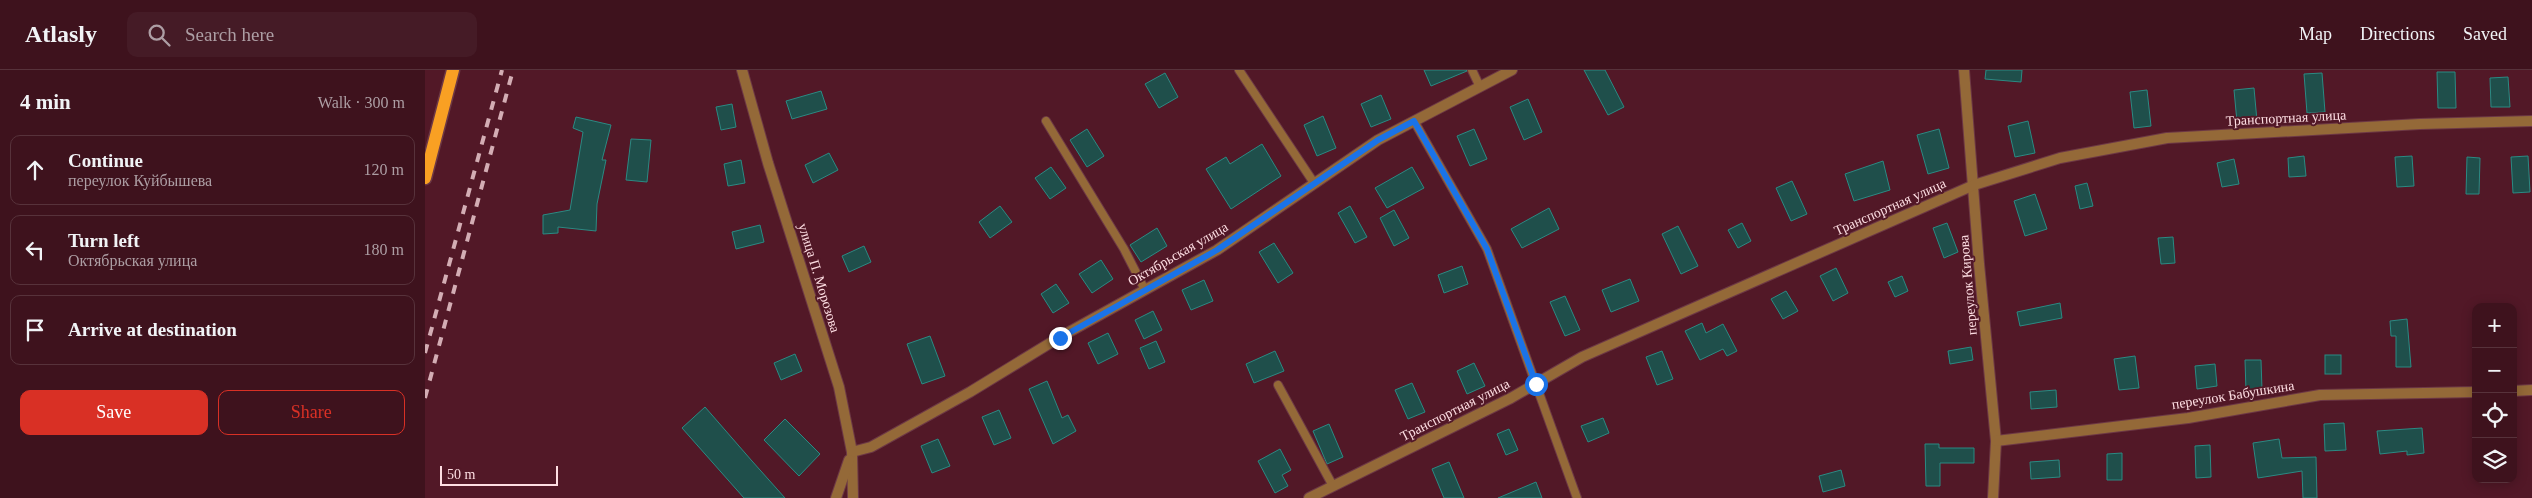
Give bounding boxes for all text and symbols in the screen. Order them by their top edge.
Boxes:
search box [127,12,477,57]
text: Atlasly [25,21,97,47]
icon: search [145,21,173,49]
text: Search here [185,24,274,45]
text: Map [2299,24,2332,44]
text: Directions [2360,24,2435,44]
text: Saved [2463,24,2507,44]
text: 4 min [20,90,71,114]
text: Walk · 300 m [318,94,405,111]
street label: Транспортная улица [2225,107,2347,129]
text: Continue [68,150,143,171]
icon: ahead [21,156,49,184]
text: 120 m [364,161,404,178]
text: переулок Куйбышева [68,172,212,189]
street label: Транспортная улица [1832,175,1949,238]
street label: Октябрьская улица [1125,219,1231,289]
street label: улица П. Морозова [795,222,843,335]
text: Turn left [68,230,140,251]
street label: переулок Кирова [1956,233,1980,336]
icon: left [21,236,49,264]
text: 180 m [364,241,404,258]
text: Октябрьская улица [68,252,197,269]
map controls [2472,303,2517,483]
button: + [2472,303,2517,348]
icon: arrive [21,316,49,344]
text: Arrive at destination [68,319,237,340]
route end [1049,327,1072,350]
button: − [2472,348,2517,393]
route start [1525,373,1548,396]
street label: Транспортная улица [1398,376,1513,444]
street label: переулок Бабушкина [2171,378,2296,412]
button: Save [20,390,208,435]
button: Share [218,390,405,435]
button: locate [2472,393,2517,438]
button: layers [2472,438,2517,483]
scale bar [440,463,557,486]
text: 50 m [447,467,475,482]

